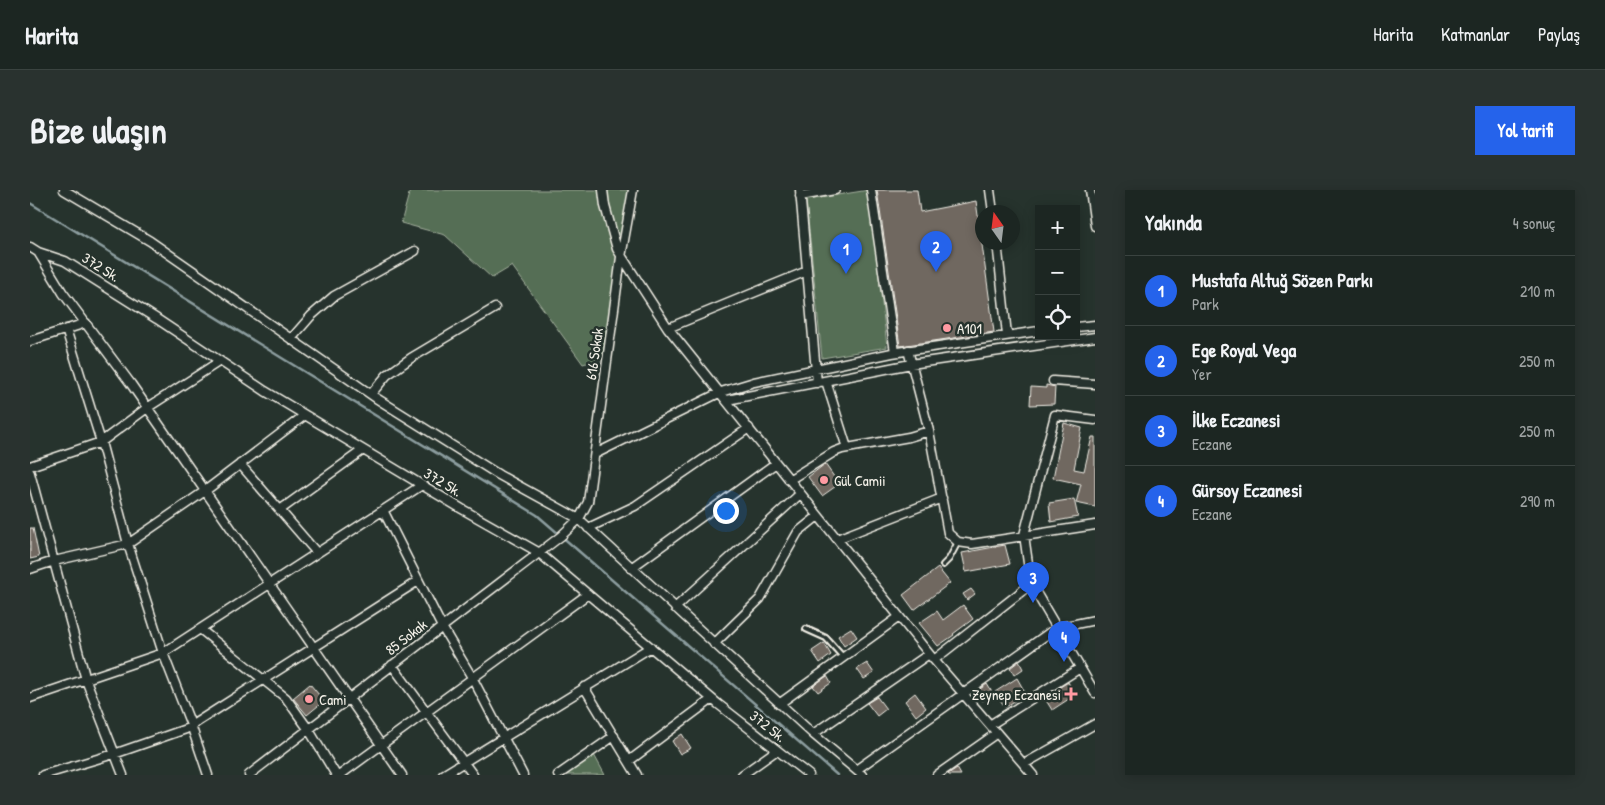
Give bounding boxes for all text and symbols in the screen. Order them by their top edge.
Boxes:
text: Harita [25,19,78,51]
text: Harita [1373,22,1413,47]
text: Katmanlar [1441,22,1510,47]
text: Paylaş [1538,22,1580,47]
button: Yol tarifi [1475,106,1575,155]
text: Bize ulaşın [30,107,167,154]
north arrow [975,205,1020,250]
map controls [1035,205,1080,340]
button: + [1035,205,1080,250]
text: Yakında [1145,208,1202,237]
text: 4 sonuç [1513,212,1555,234]
pin: 2 [920,231,952,272]
pin: 1 [830,233,862,274]
street label: 372 Sk. [78,247,124,287]
button: − [1035,250,1080,295]
text: Mustafa Altuğ Sözen Parkı [1192,267,1373,293]
text: 1 [1158,280,1164,302]
text: 210 m [1520,280,1555,302]
text: Park [1192,293,1219,315]
button: locate [1035,295,1080,340]
place label: A101 [957,318,982,339]
marker: A101 [941,322,953,334]
street label: 616 Sokak [580,327,608,381]
text: Ege Royal Vega [1192,337,1296,363]
text: 2 [1157,350,1165,372]
text: 250 m [1519,350,1555,372]
text: Yer [1192,363,1212,385]
text: İlke Eczanesi [1192,407,1280,433]
text: 3 [1157,420,1165,442]
text: 250 m [1519,420,1555,442]
text: Eczane [1192,433,1232,455]
street label: 372 Sk. [420,462,466,502]
place label: Gül Camii [834,470,886,491]
marker: Gül Camii [818,474,830,486]
text: Gürsoy Eczanesi [1192,477,1303,503]
text: 4 [1158,490,1164,512]
text: 290 m [1520,490,1555,512]
your location [713,498,739,524]
text: Eczane [1192,503,1232,525]
pin: 3 [1017,562,1049,603]
street label: 85 Sokak [381,614,431,660]
pin: 4 [1048,621,1080,662]
place label: Zeynep Eczanesi [972,684,1061,705]
marker: Zeynep Eczanesi [1065,688,1077,700]
place label: Cami [319,689,347,710]
marker: Cami [303,693,315,705]
street label: 372 Sk. [745,705,791,747]

